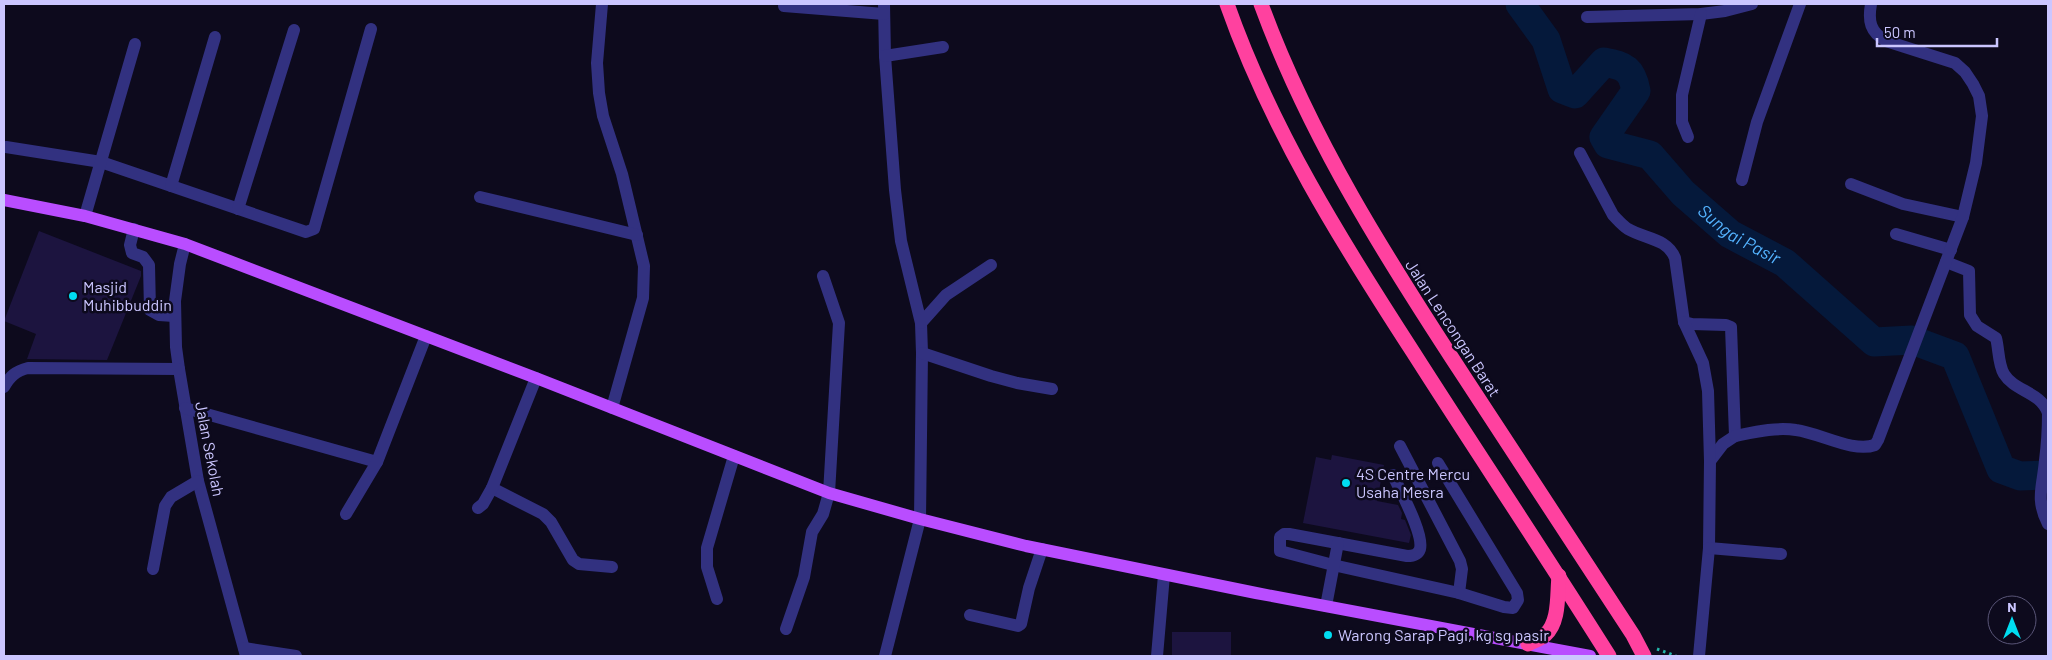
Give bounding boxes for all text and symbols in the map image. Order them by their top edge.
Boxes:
scale bar [1877,15,1997,47]
text: 50 m [1884,23,1916,41]
water label: Sungai Pasir [1694,199,1785,269]
street label: Jalan Lencongan Barat [1402,256,1505,400]
place label: Masjid Muhibbuddin [83,277,172,314]
marker: Masjid Muhibbuddin [67,290,79,302]
street label: Jalan Sekolah [192,400,229,498]
place label: 4S Centre Mercu Usaha Mesra [1356,464,1470,501]
marker: 4S Centre Mercu Usaha Mesra [1340,477,1352,489]
north arrow [1987,595,2037,645]
text: N [2007,598,2017,615]
place label: Warong Sarap Pagi, kg sg pasir [1338,625,1549,644]
marker: Warong Sarap Pagi, kg sg pasir [1322,629,1334,641]

